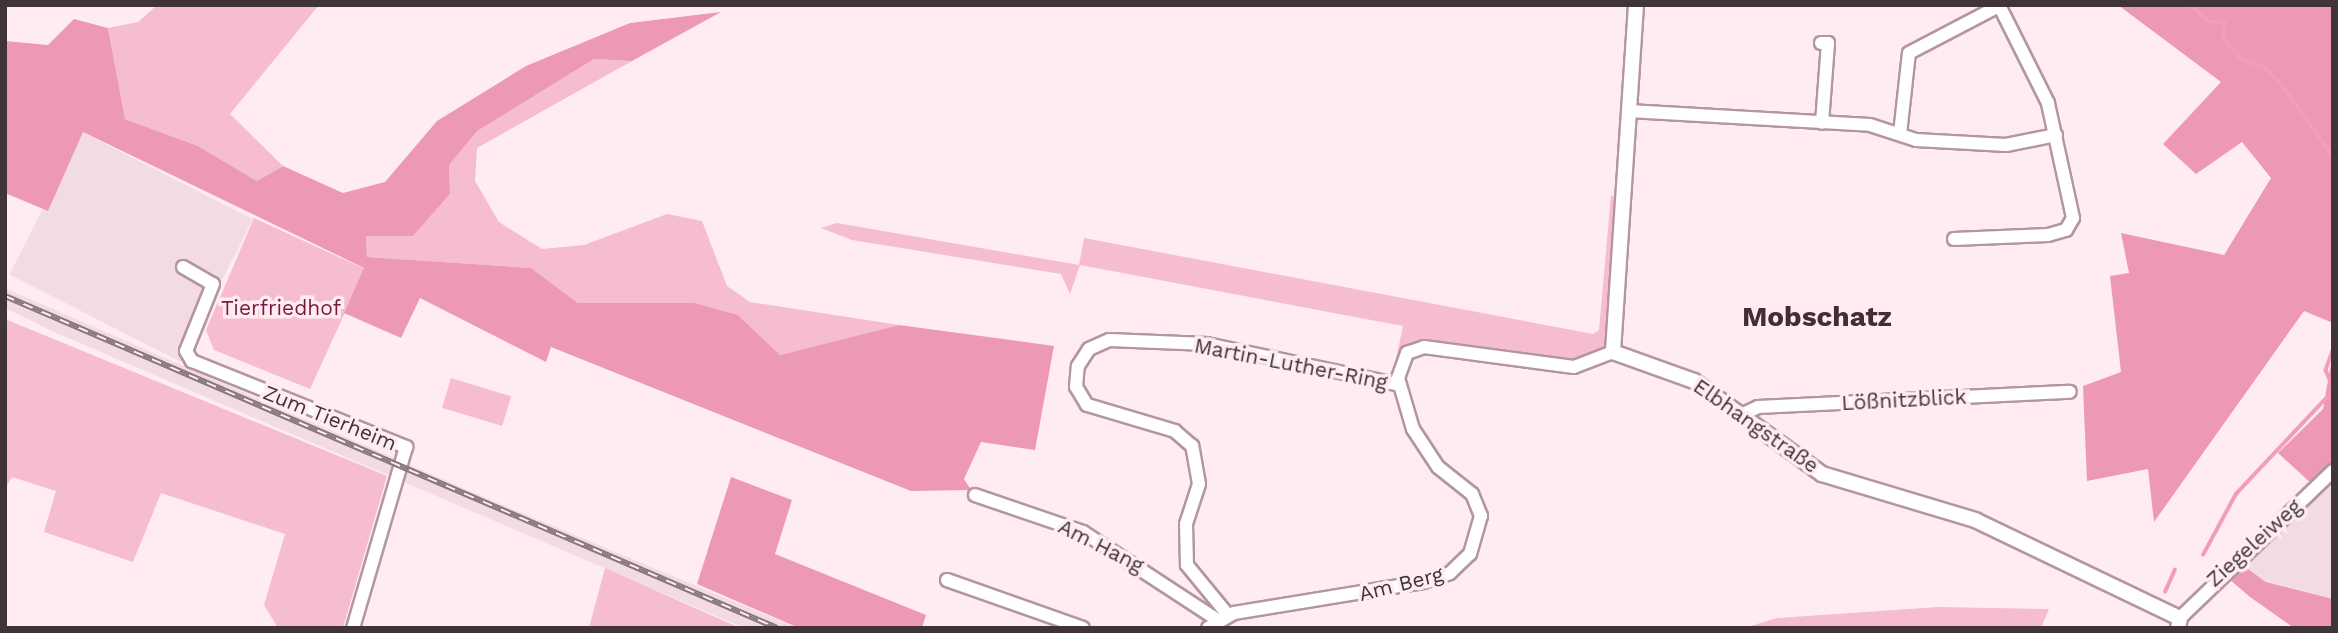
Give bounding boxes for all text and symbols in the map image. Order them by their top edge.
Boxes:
park label: Tierfriedhof [221,295,341,321]
district label: Mobschatz [1742,300,1892,334]
street label: Martin-Luther-Ring [1192,333,1390,395]
street label: Elbhangstraße [1689,373,1823,479]
street label: Zum Tierheim [259,380,401,456]
street label: Lößnitzblick [1841,384,1967,416]
street label: Ziegeleiweg [2201,494,2307,592]
street label: Am Hang [1054,514,1148,578]
street label: Am Berg [1356,561,1446,607]

